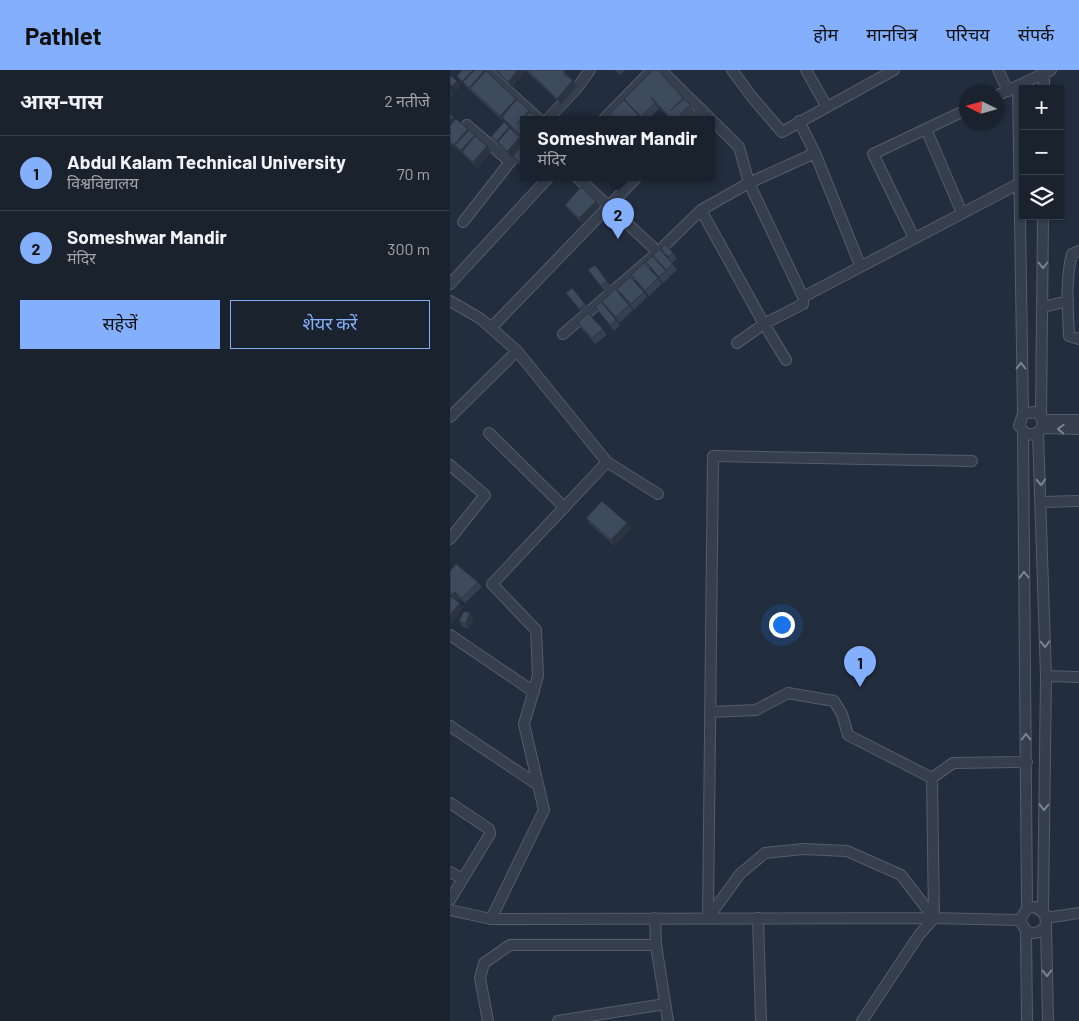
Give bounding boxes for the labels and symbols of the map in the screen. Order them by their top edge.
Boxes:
north arrow [959,85,1004,130]
pin: 2 [602,198,634,239]
one-way arrow [1038,262,1048,269]
one-way arrow [1016,361,1027,369]
one-way arrow [1056,424,1064,434]
one-way arrow [1035,478,1046,486]
one-way arrow [1019,571,1029,578]
your location [769,612,795,638]
one-way arrow [1040,641,1050,649]
pin: 1 [844,646,876,687]
one-way arrow [1021,733,1031,741]
one-way arrow [1039,804,1049,811]
one-way arrow [1042,970,1052,977]

